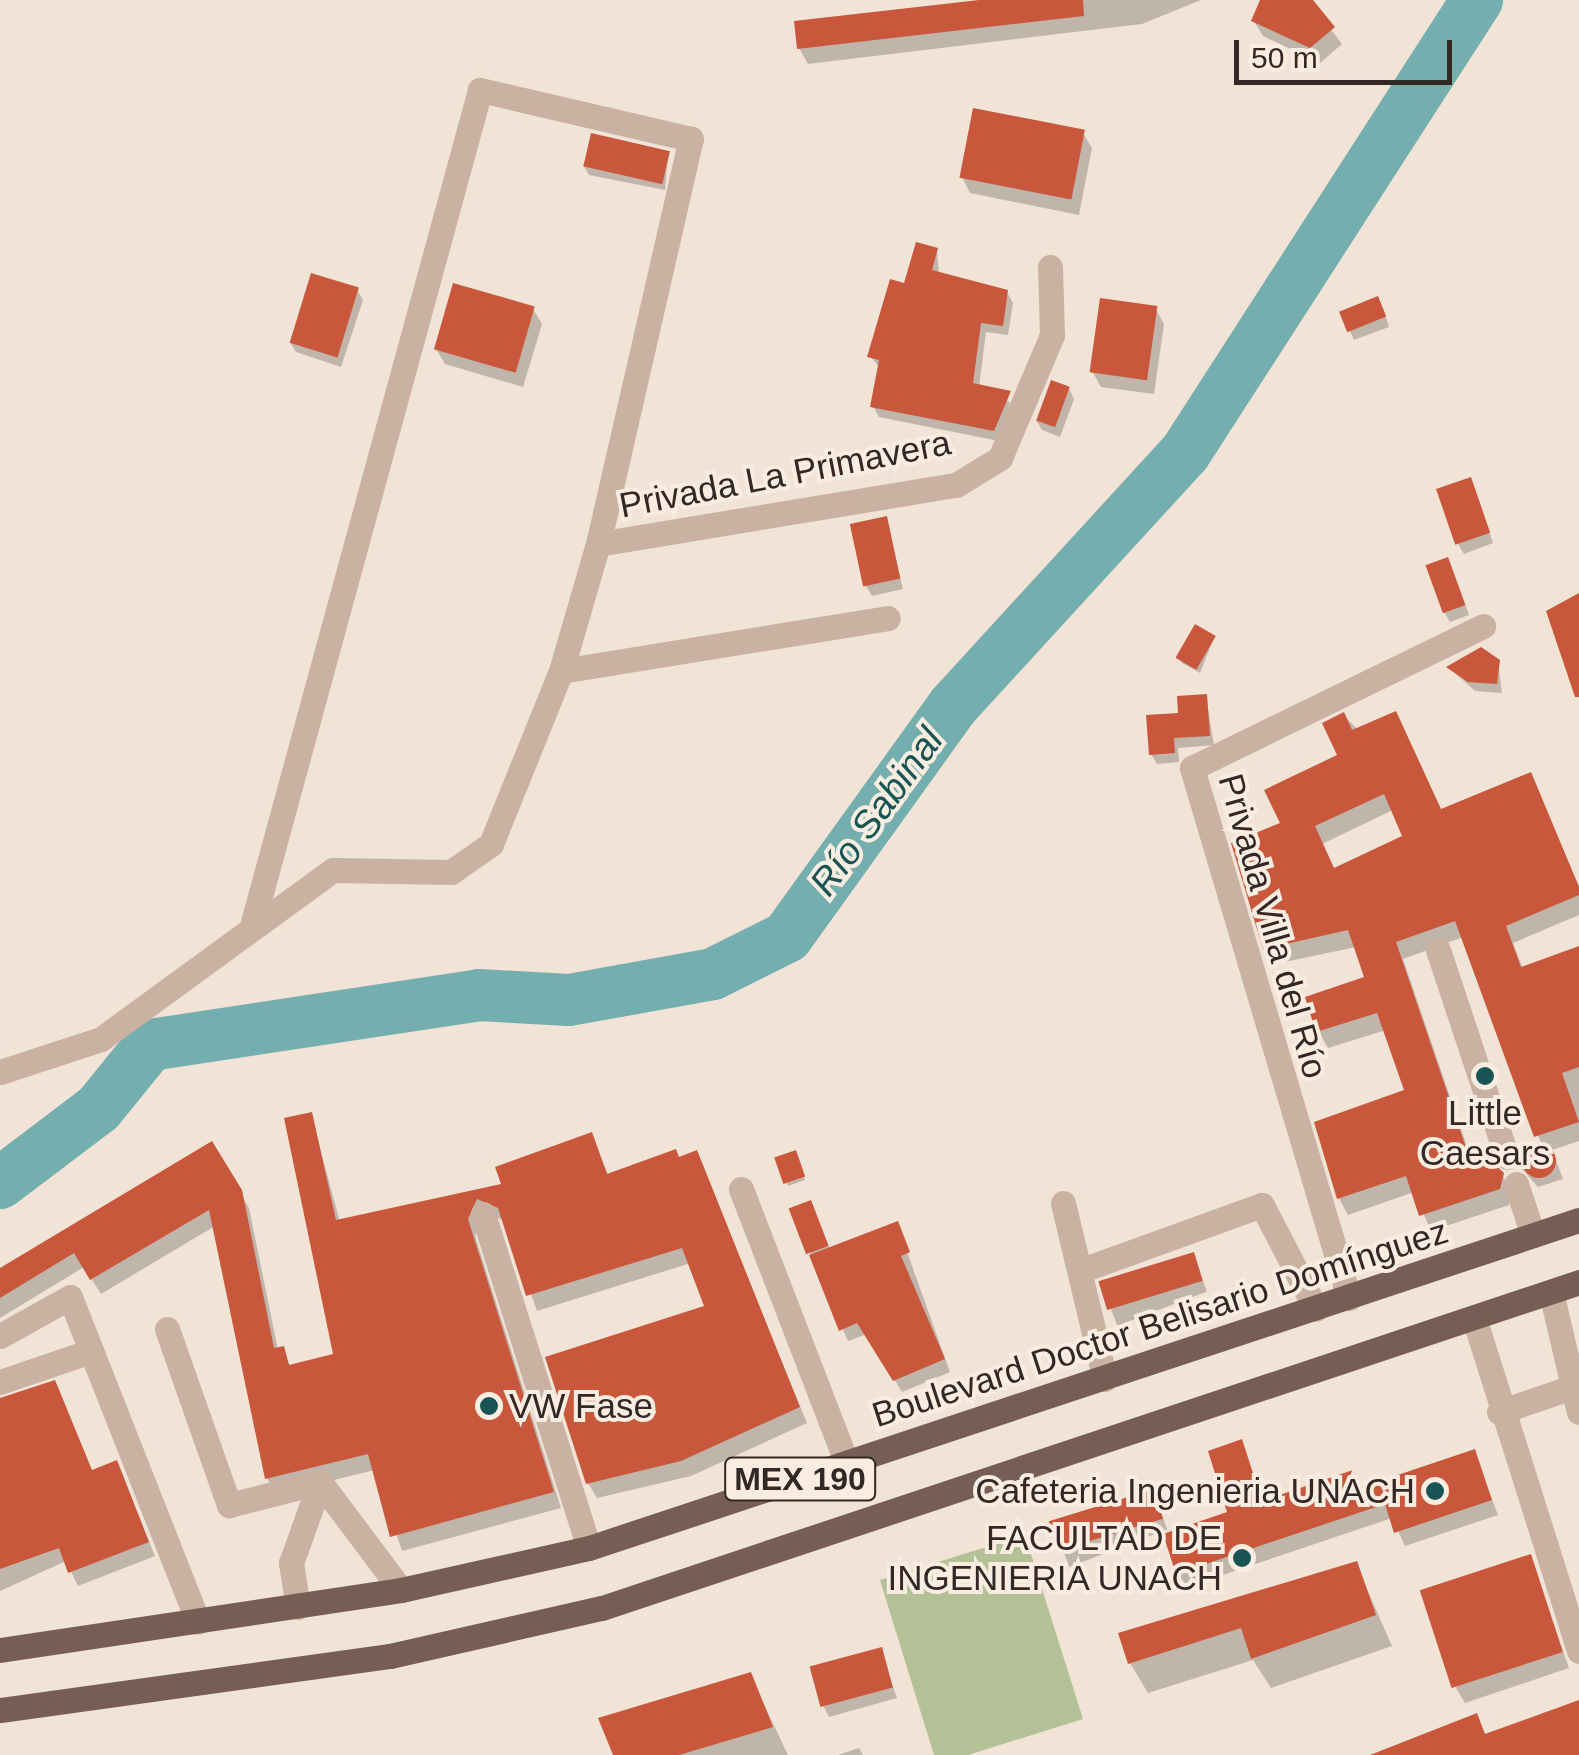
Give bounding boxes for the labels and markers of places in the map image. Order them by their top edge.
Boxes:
marker: Little Caesars [1474,1065,1496,1087]
place label: Little Caesars [1420,1092,1550,1174]
place label: VW Fase [509,1385,653,1427]
marker: VW Fase [478,1395,500,1417]
place label: Cafeteria Ingenieria UNACH [975,1470,1415,1512]
marker: Cafeteria Ingenieria UNACH [1424,1480,1446,1502]
place label: FACULTAD DE INGENIERIA UNACH [886,1517,1222,1599]
marker: FACULTAD DE INGENIERIA UNACH [1231,1547,1253,1569]

